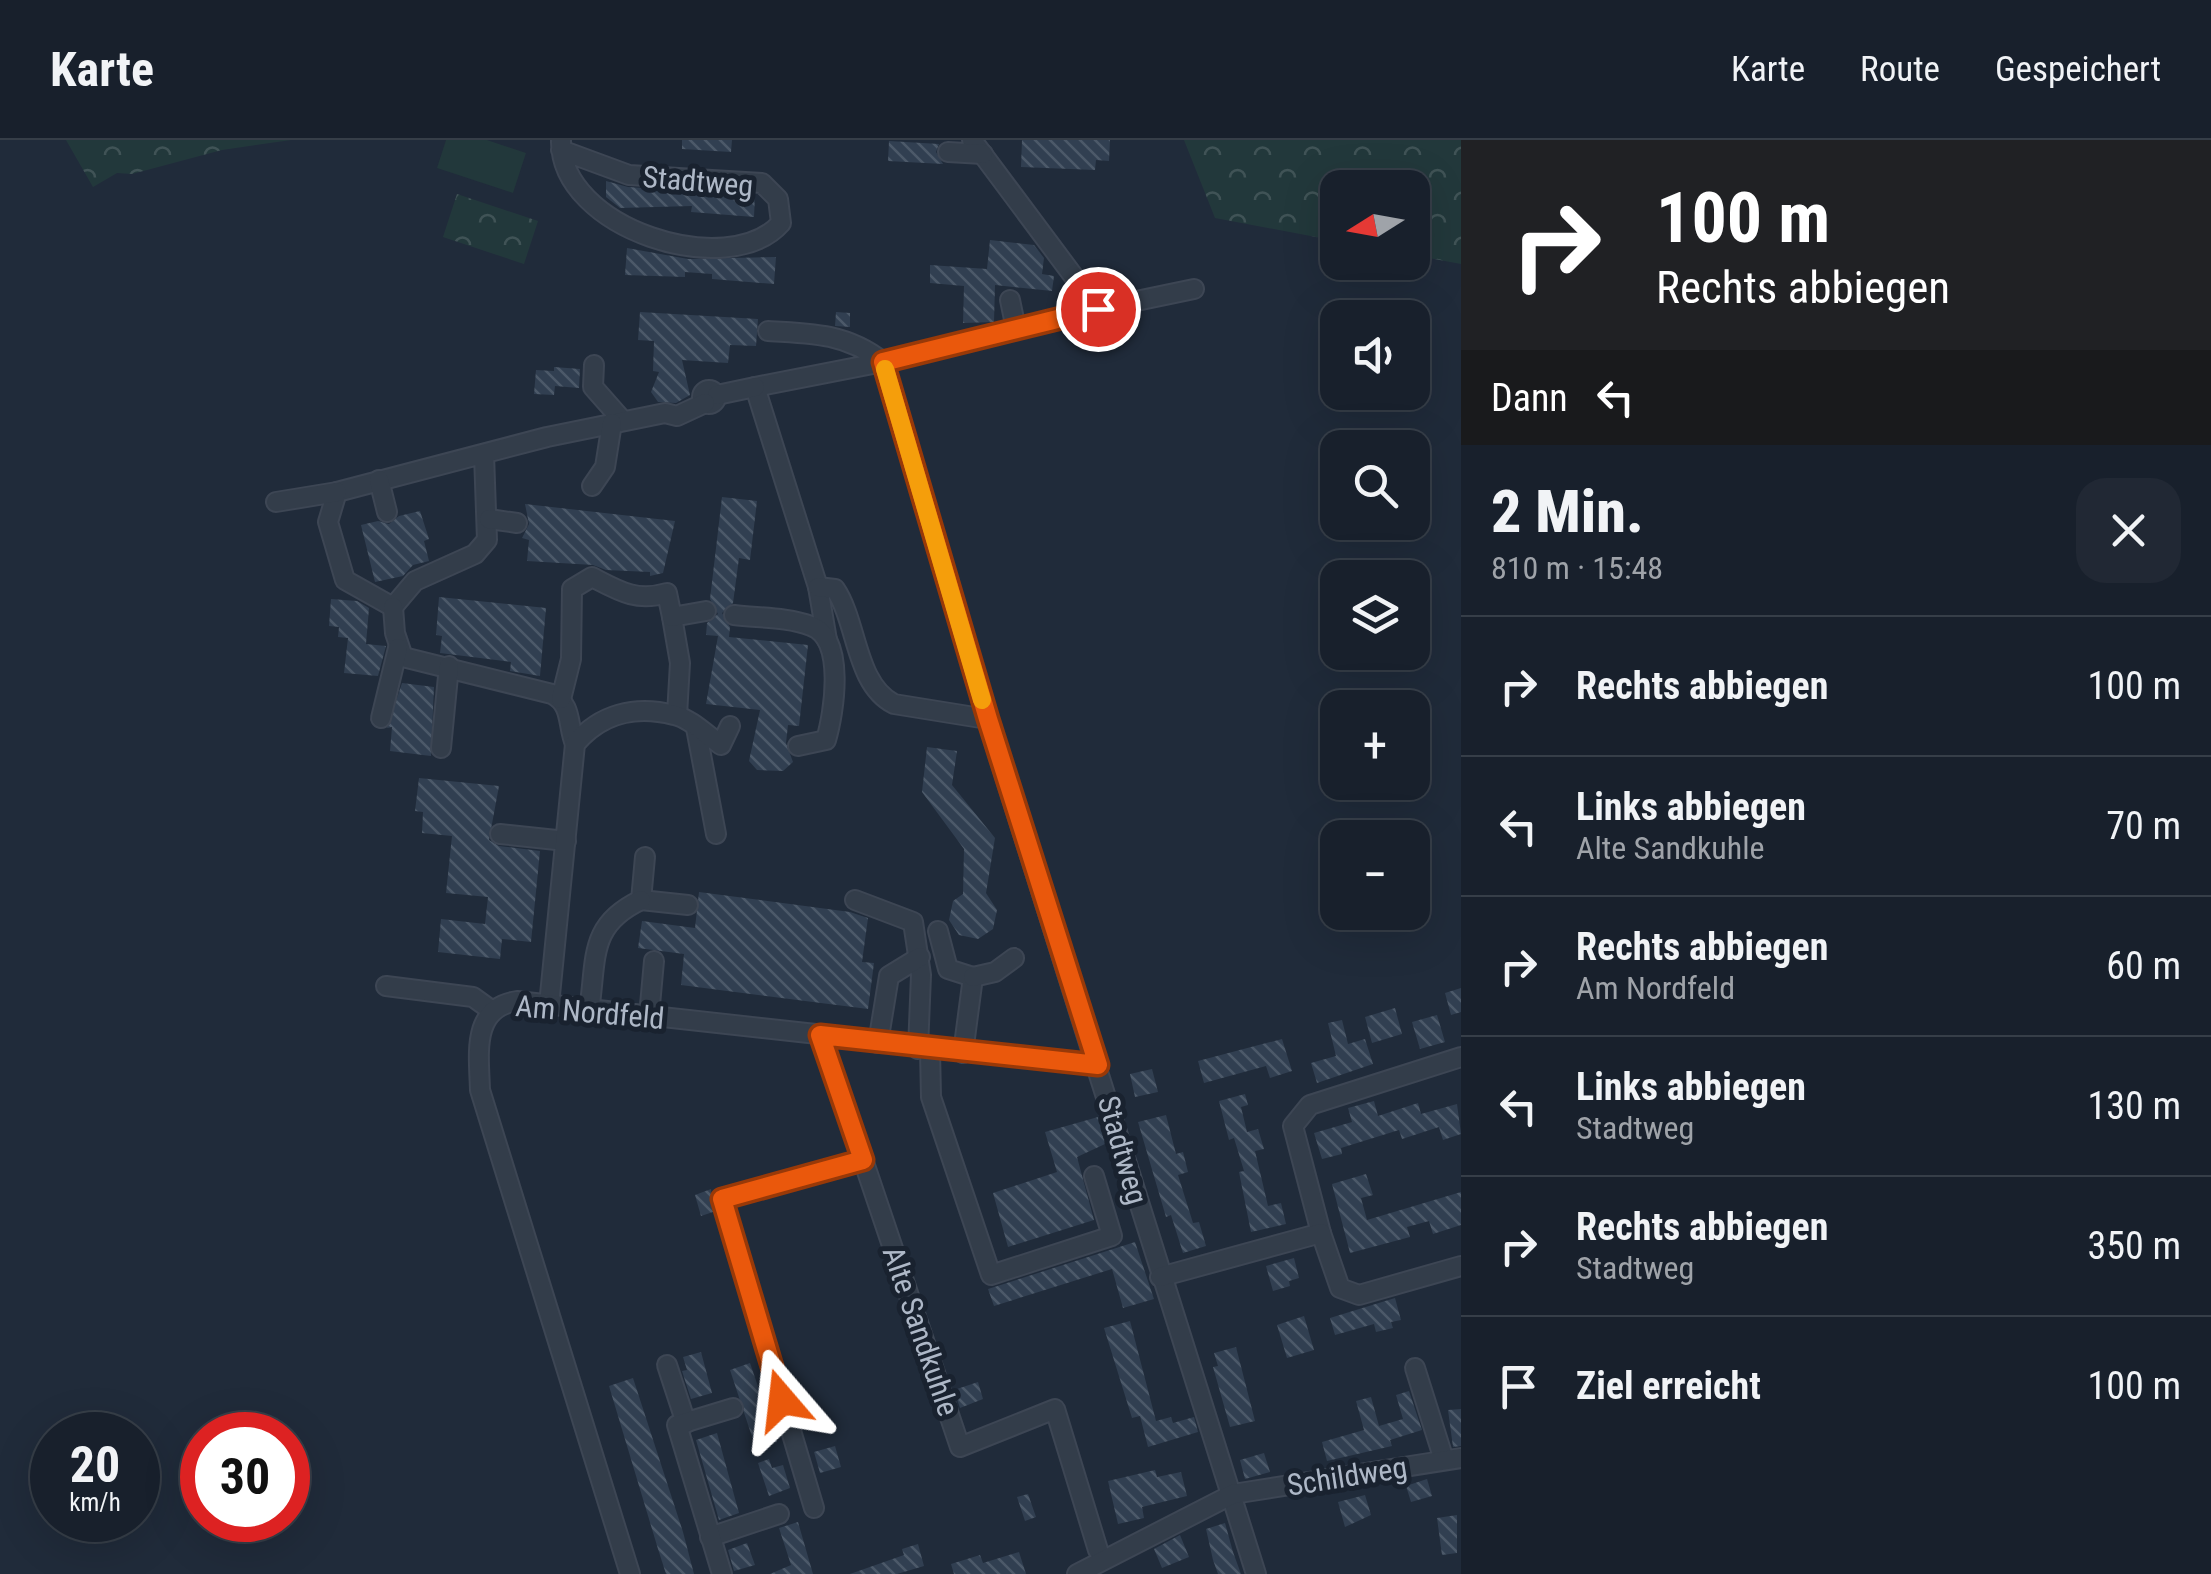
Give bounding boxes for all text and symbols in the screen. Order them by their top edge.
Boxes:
text: Karte [50,41,154,98]
text: Karte [1731,49,1805,90]
text: Route [1860,49,1940,90]
text: Gespeichert [1995,49,2161,90]
street label: Stadtweg [641,159,755,203]
north arrow [1320,170,1430,280]
map controls [1320,170,1430,930]
text: 100 m [1656,177,1830,259]
icon: right [1491,180,1621,310]
text: Rechts abbiegen [1656,261,1950,314]
pin [1056,267,1141,352]
icon: arrive [1071,282,1126,337]
button: sound [1320,300,1430,410]
icon: left [1588,370,1643,425]
text: Dann [1491,376,1568,420]
button: search [1320,430,1430,540]
text: 2 Min. [1491,476,1644,547]
button: close [2076,478,2181,583]
text: 810 m · 15:48 [1491,549,1663,587]
button: layers [1320,560,1430,670]
icon: right [1491,659,1546,714]
text: Rechts abbiegen [1576,664,1828,708]
text: 100 m [2087,664,2181,708]
button: + [1320,690,1430,800]
text: Links abbiegen [1576,785,1806,829]
icon: left [1491,799,1546,854]
text: 70 m [2106,804,2181,848]
button: − [1320,820,1430,930]
text: Alte Sandkuhle [1576,829,1765,867]
text: Rechts abbiegen [1576,925,1828,969]
icon: right [1491,939,1546,994]
text: 60 m [2106,944,2181,988]
text: Am Nordfeld [1576,969,1735,1007]
street label: Am Nordfeld [514,988,666,1036]
text: Links abbiegen [1576,1065,1806,1109]
icon: left [1491,1079,1546,1134]
text: 130 m [2087,1084,2181,1128]
street label: Stadtweg [1091,1092,1155,1208]
text: Stadtweg [1576,1109,1694,1147]
text: Rechts abbiegen [1576,1205,1828,1249]
icon: right [1491,1219,1546,1274]
text: 350 m [2087,1224,2181,1268]
street label: Alte Sandkuhle [876,1242,966,1420]
text: Stadtweg [1576,1249,1694,1287]
position arrow [730,1348,834,1452]
icon: arrive [1491,1359,1546,1414]
text: Ziel erreicht [1576,1364,1761,1408]
text: 100 m [2087,1364,2181,1408]
speed limit sign: 30 [180,1412,310,1542]
text: 20 [70,1436,120,1494]
street label: Schildweg [1285,1449,1409,1503]
text: km/h [69,1488,121,1517]

